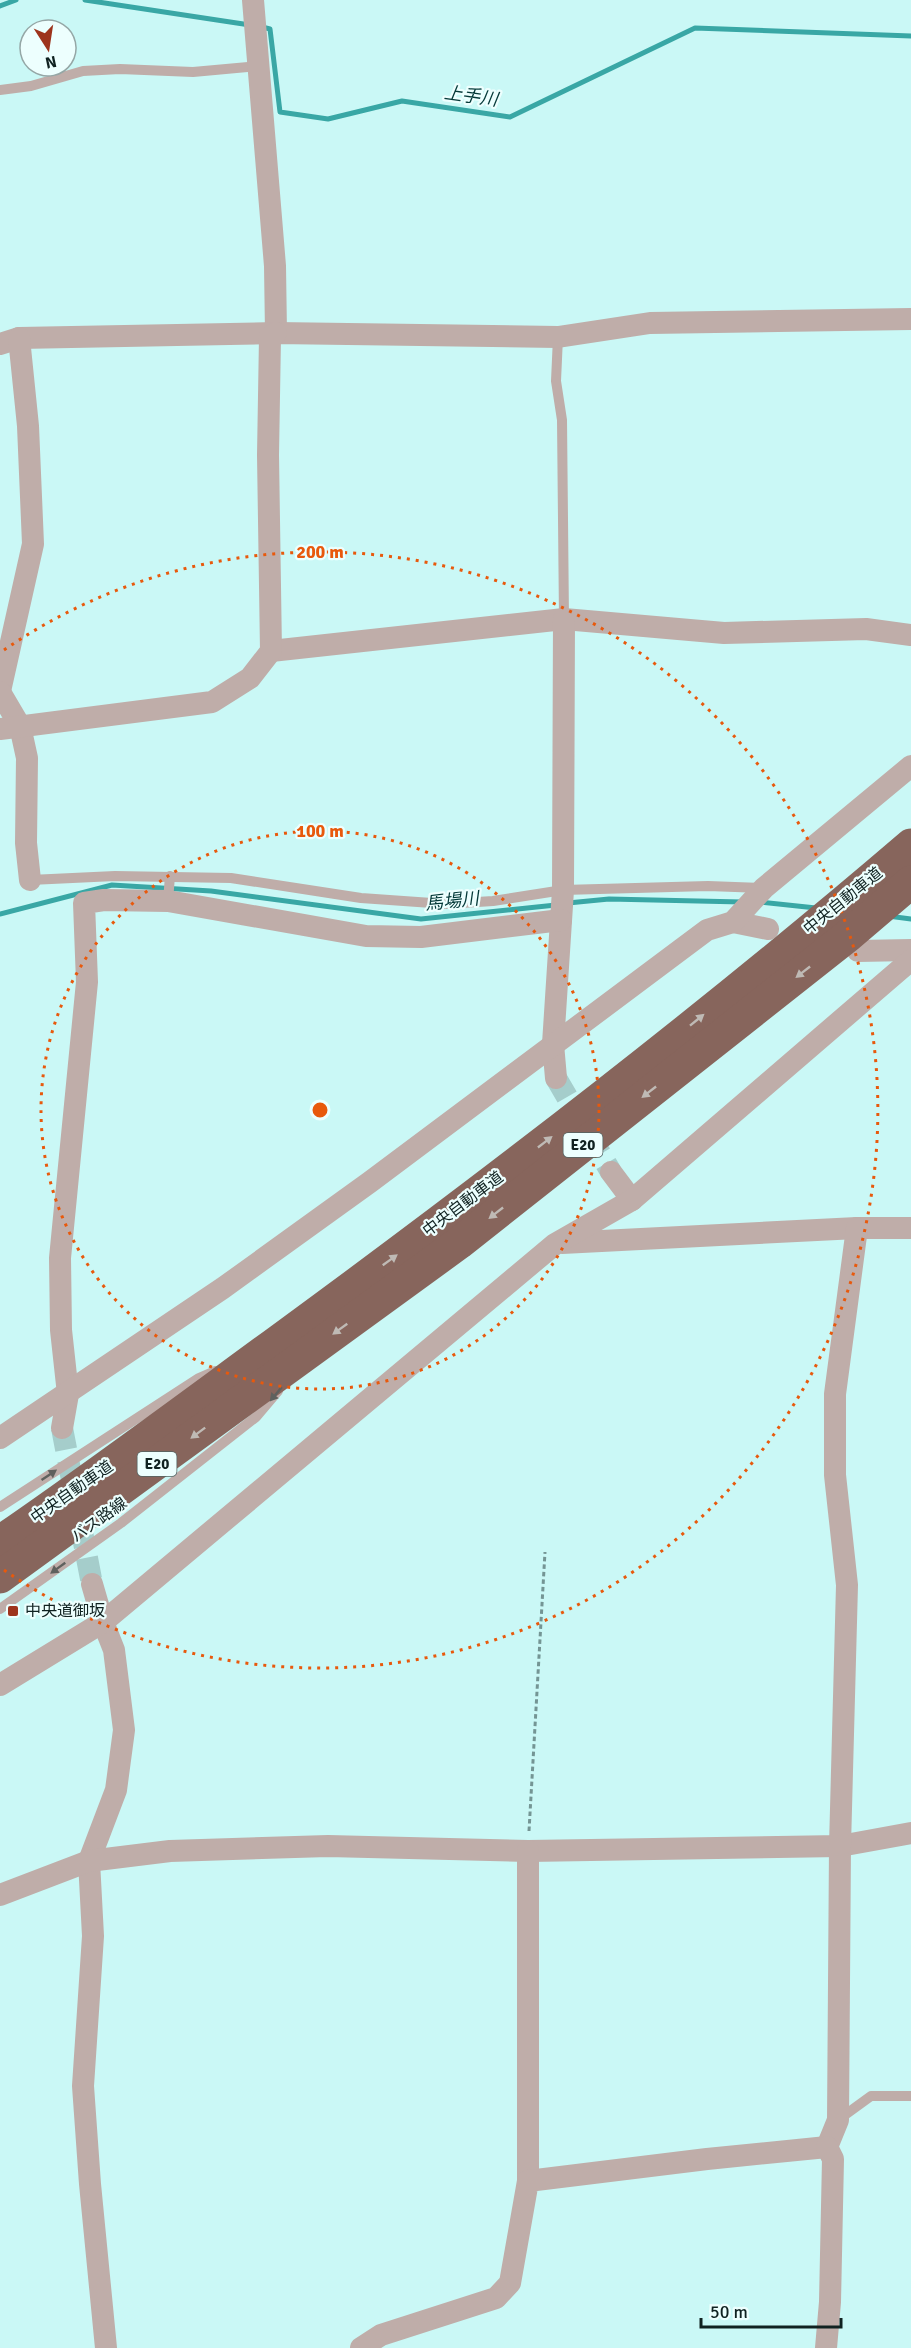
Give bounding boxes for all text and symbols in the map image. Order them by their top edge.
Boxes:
north arrow [18,18,78,78]
text: N [43,51,58,73]
water label: 上手川 [443,81,501,111]
text: 200 m [296,541,344,563]
text: 100 m [296,820,344,842]
street label: 中央自動車道 [799,863,887,939]
water label: 馬場川 [424,887,482,915]
one-way arrow [795,965,810,977]
one-way arrow [690,1015,705,1027]
one-way arrow [642,1086,657,1098]
centre of rings [310,1100,330,1120]
road number: E20 [564,1133,602,1157]
one-way arrow [537,1136,552,1148]
street label: 中央自動車道 [419,1167,507,1241]
one-way arrow [489,1207,504,1219]
one-way arrow [381,1254,397,1266]
one-way arrow [332,1323,347,1335]
one-way arrow [270,1386,283,1401]
one-way arrow [191,1427,206,1439]
road number: E20 [138,1452,176,1476]
street label: 中央自動車道 [27,1456,117,1528]
one-way arrow [41,1469,57,1480]
street label: バス路線 [67,1493,131,1547]
one-way arrow [51,1561,66,1573]
place label: 中央道御坂 [25,1601,105,1621]
marker: 中央道御坂 [6,1604,20,1618]
scale bar [701,2291,840,2329]
text: 50 m [710,2301,748,2323]

